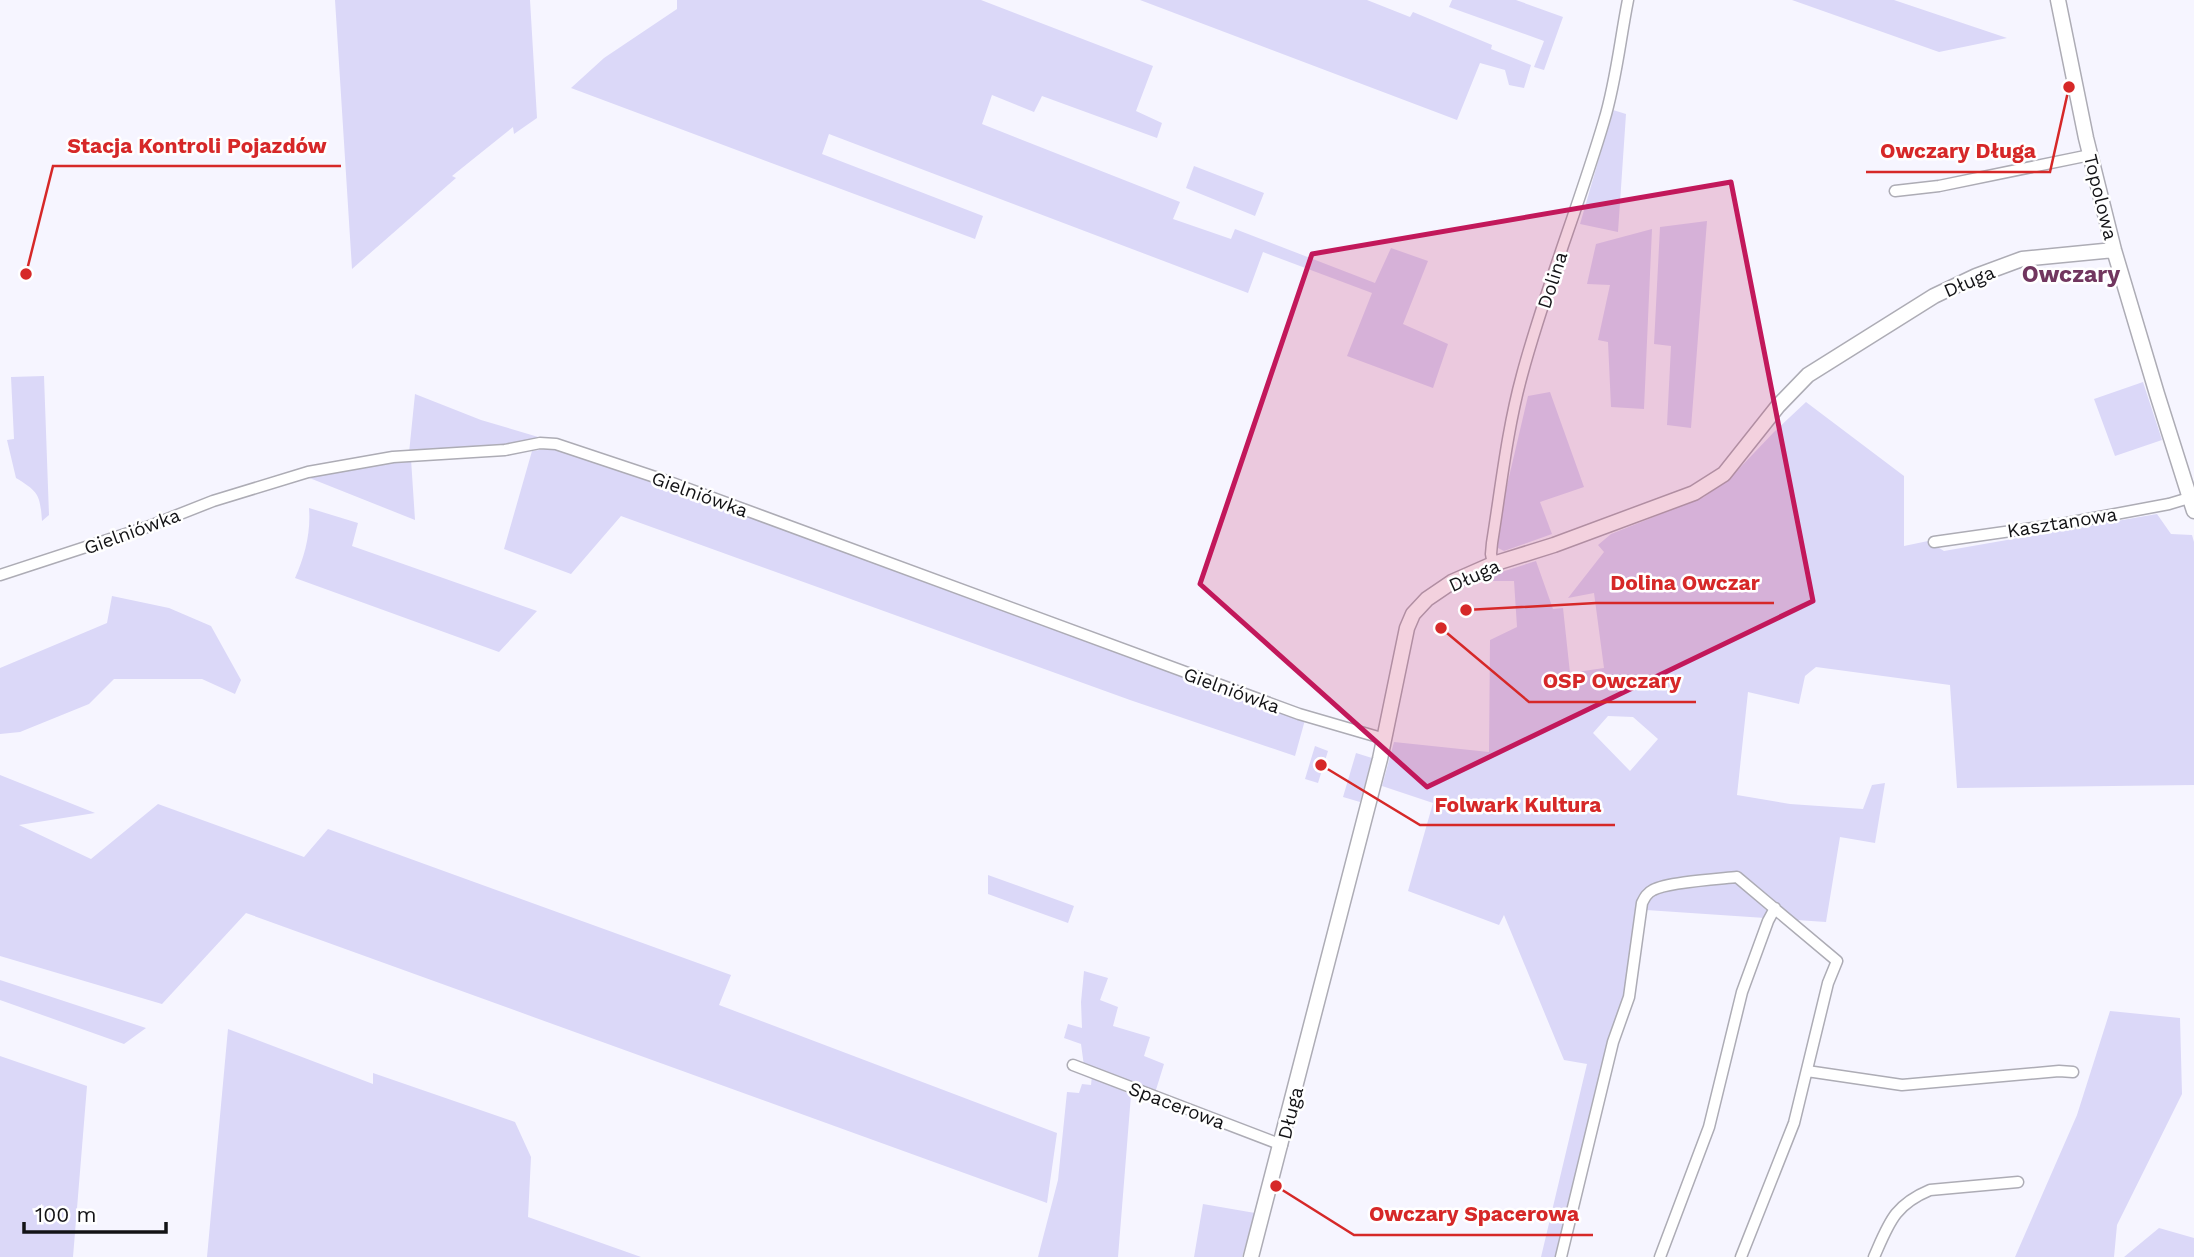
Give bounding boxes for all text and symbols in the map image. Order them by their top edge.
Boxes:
callout: Stacja Kontroli Pojazdów [53,124,341,166]
callout: Owczary Długa [1866,130,2050,172]
text: Stacja Kontroli Pojazdów [67,133,327,158]
text: Owczary Długa [1880,138,2037,163]
street label: Topolowa [2079,152,2122,243]
street label: Dolina [1533,249,1573,312]
street label: Długa [1940,260,1998,302]
district label: Owczary [2022,261,2120,288]
street label: Gielniówka [649,466,751,523]
street label: Kasztanowa [2005,502,2119,543]
street label: Gielniówka [81,503,184,560]
street label: Długa [1445,554,1503,597]
callout: Dolina Owczar [1596,561,1774,603]
text: Dolina Owczar [1610,570,1760,595]
callout: OSP Owczary [1529,660,1696,702]
street label: Gielniówka [1181,662,1283,719]
text: OSP Owczary [1543,668,1681,693]
callout: Folwark Kultura [1420,783,1615,825]
text: Folwark Kultura [1435,792,1602,817]
street label: Spacerowa [1125,1077,1228,1134]
street label: Długa [1273,1084,1308,1142]
scale bar [24,1190,166,1234]
callout: Owczary Spacerowa [1354,1193,1593,1235]
text: Owczary Spacerowa [1369,1201,1580,1226]
text: 100 m [35,1202,97,1227]

